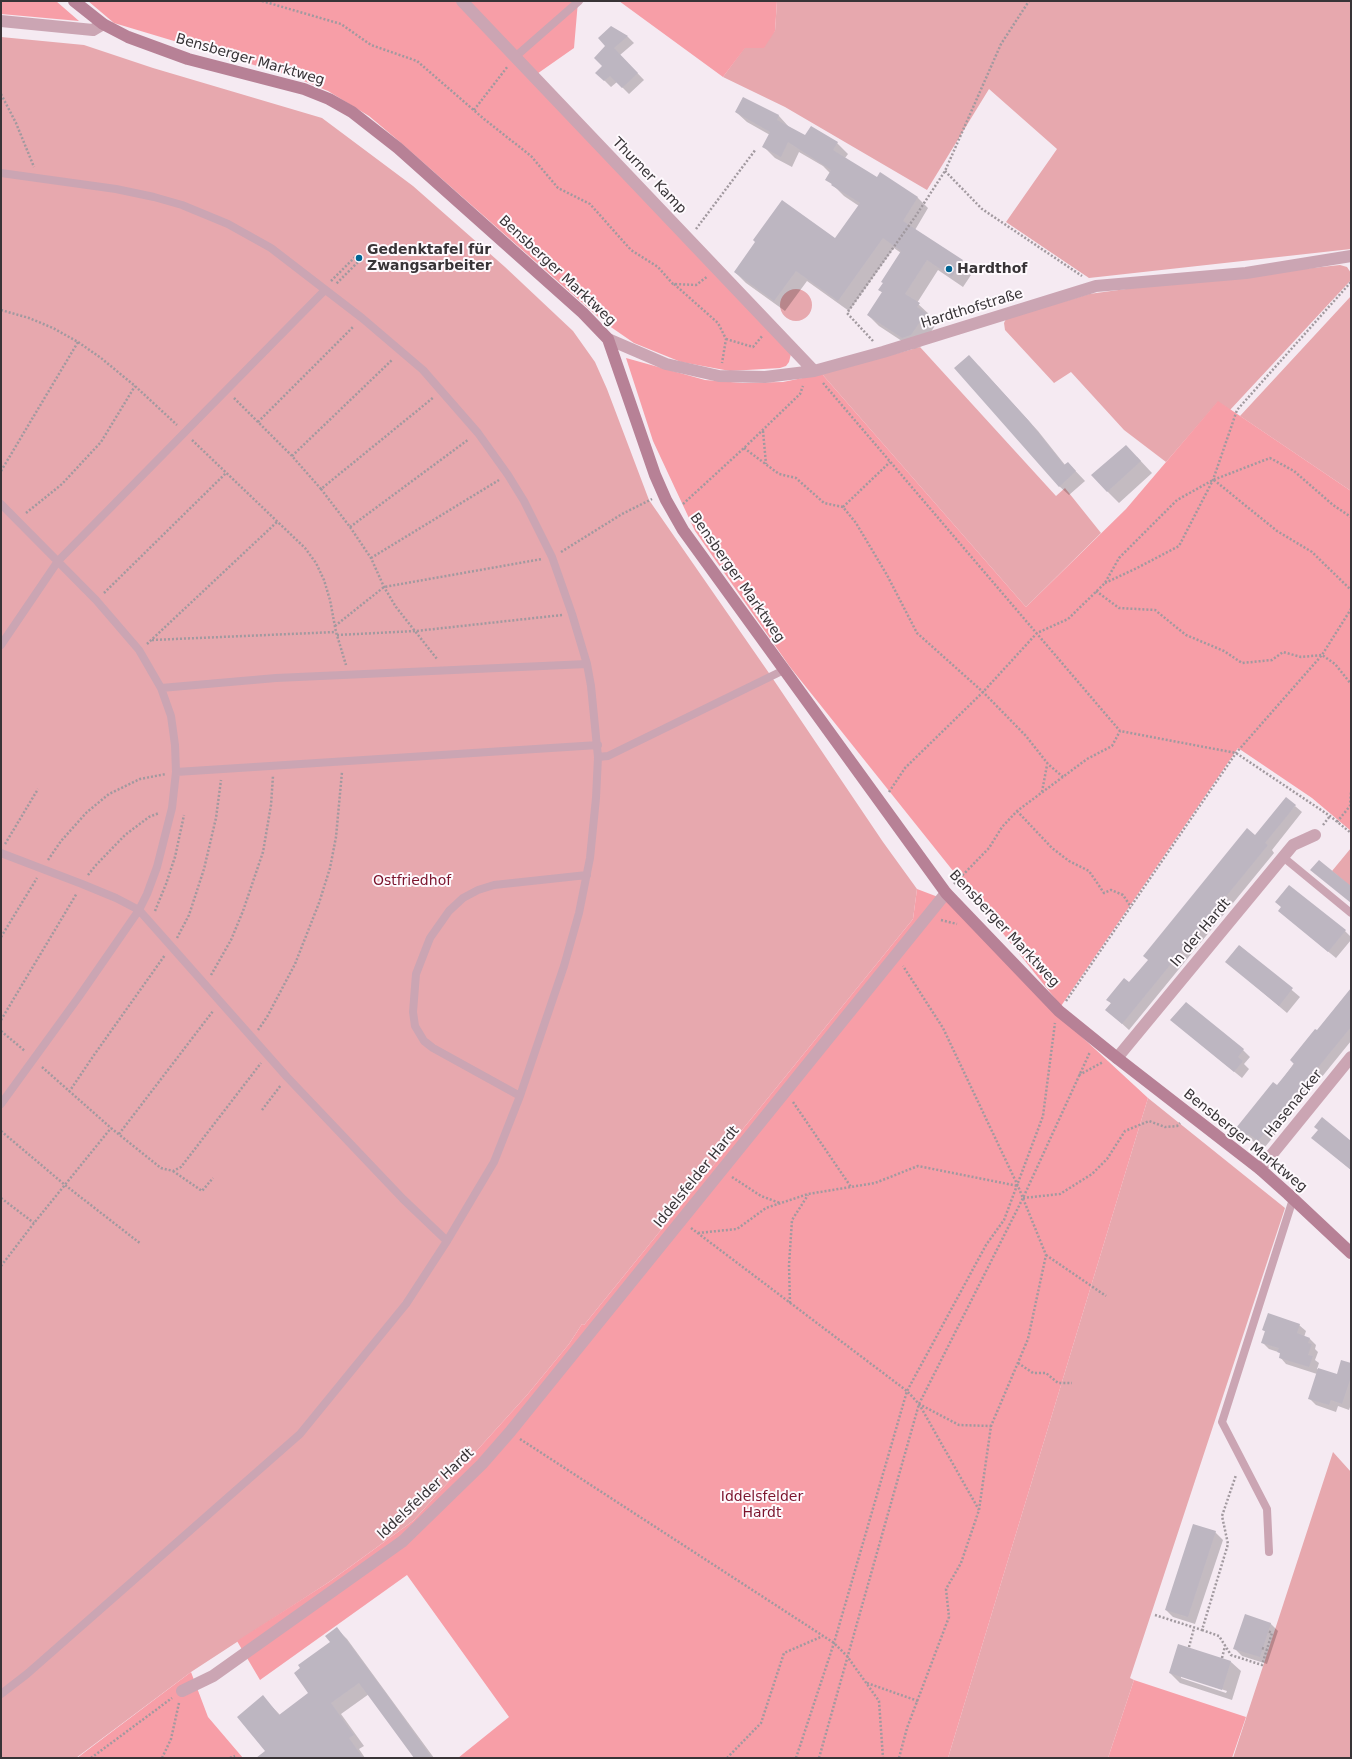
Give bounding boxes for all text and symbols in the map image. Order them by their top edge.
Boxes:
street label: Bensberger Marktweg [174,31,326,89]
street label: Thurner Kamp [608,134,690,218]
street label: Bensberger Marktweg [495,212,619,330]
place label: Gedenktafel für Zwangsarbeiter [367,242,492,274]
marker: Gedenktafel für Zwangsarbeiter [354,253,364,263]
place label: Hardthof [957,261,1027,277]
marker: Hardthof [944,264,954,274]
street label: Hardthofstraße [919,285,1025,333]
street label: Bensberger Marktweg [686,510,788,646]
street label: Bensberger Marktweg [945,867,1063,991]
park label: Ostfriedhof [373,873,451,889]
street label: In der Hardt [1168,895,1234,971]
street label: Hasenacker [1262,1067,1326,1141]
street label: Bensberger Marktweg [1180,1086,1310,1196]
street label: Iddelsfelder Hardt [651,1123,743,1231]
street label: Iddelsfelder Hardt [374,1445,478,1543]
park label: Iddelsfelder Hardt [721,1489,803,1522]

